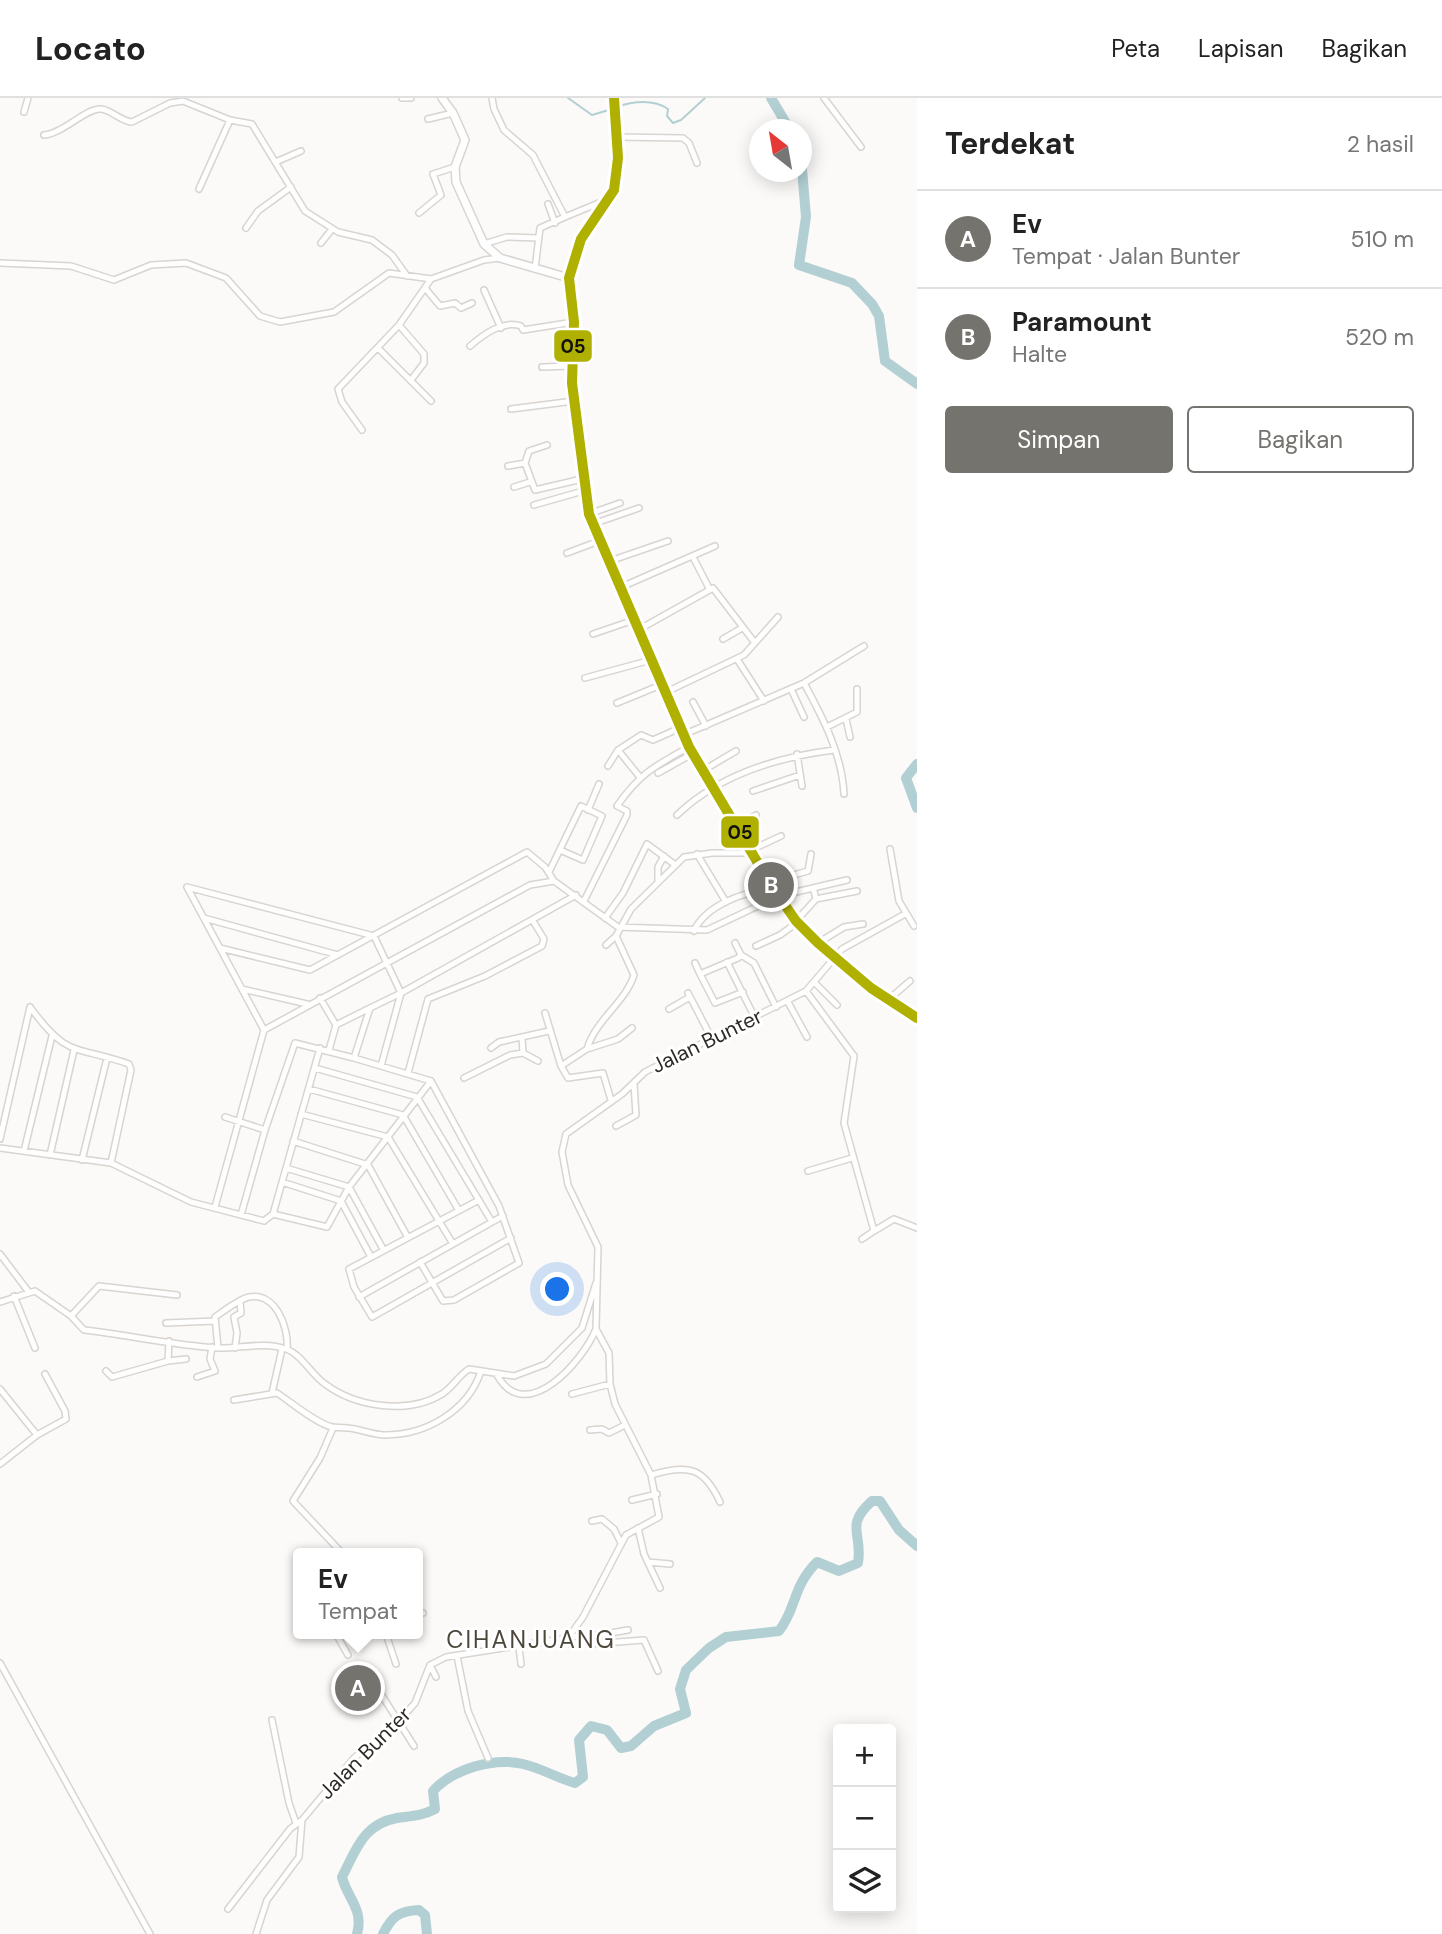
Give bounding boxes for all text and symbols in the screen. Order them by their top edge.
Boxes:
text: Locato [35,27,146,70]
text: Peta [1111,33,1160,64]
text: Lapisan [1198,33,1283,64]
text: Bagikan [1321,33,1407,64]
north arrow [749,119,812,182]
text: Terdekat [945,124,1075,163]
text: 2 hasil [1347,129,1414,159]
text: Ev [1012,207,1042,241]
text: A [960,224,976,254]
text: 510 m [1350,224,1414,254]
text: Tempat · Jalan Bunter [1012,241,1240,271]
text: Paramount [1012,305,1152,339]
text: B [961,322,975,352]
text: 520 m [1345,322,1414,352]
line badge: 05 [553,329,593,363]
text: 05 [560,334,586,359]
text: Halte [1012,339,1067,369]
button: Simpan [945,406,1173,473]
button: Bagikan [1187,406,1414,473]
line badge: 05 [720,815,760,849]
text: 05 [727,820,753,845]
pin: B [748,859,794,911]
street label: Jalan Bunter [647,1002,767,1080]
your location [540,1272,574,1306]
popup [293,1548,423,1639]
text: Ev [318,1562,348,1596]
text: Tempat [318,1596,398,1626]
district label: CIHANJUANG [446,1624,616,1655]
pin: A [335,1662,381,1714]
street label: Jalan Bunter [313,1700,418,1805]
map controls [833,1724,896,1913]
button: + [833,1724,896,1787]
button: − [833,1787,896,1850]
button: layers [833,1850,896,1913]

